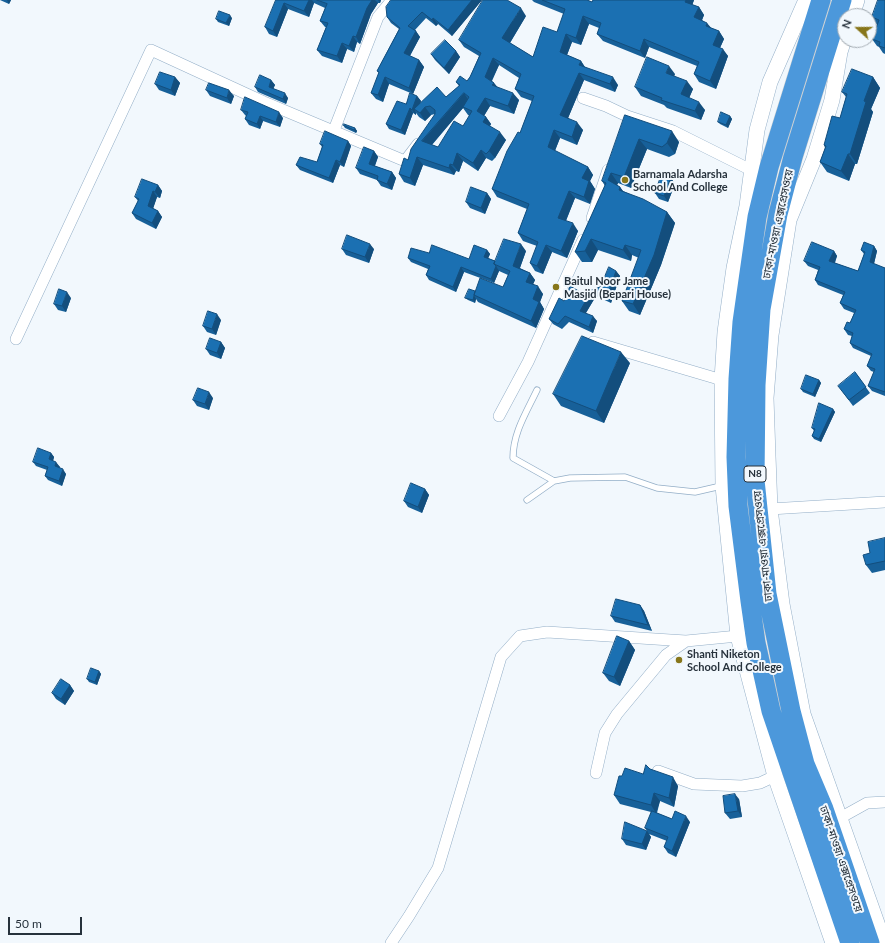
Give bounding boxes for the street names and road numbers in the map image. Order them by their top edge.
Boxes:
street label: ঢাকা-মাওয়া এক্সপ্রেসওয়ে [760,168,796,280]
road number: N8 [744,466,766,482]
street label: ঢাকা-মাওয়া এক্সপ্রেসওয়ে [751,490,775,602]
street label: ঢাকা-মাওয়া এক্সপ্রেসওয়ে [817,804,865,914]

